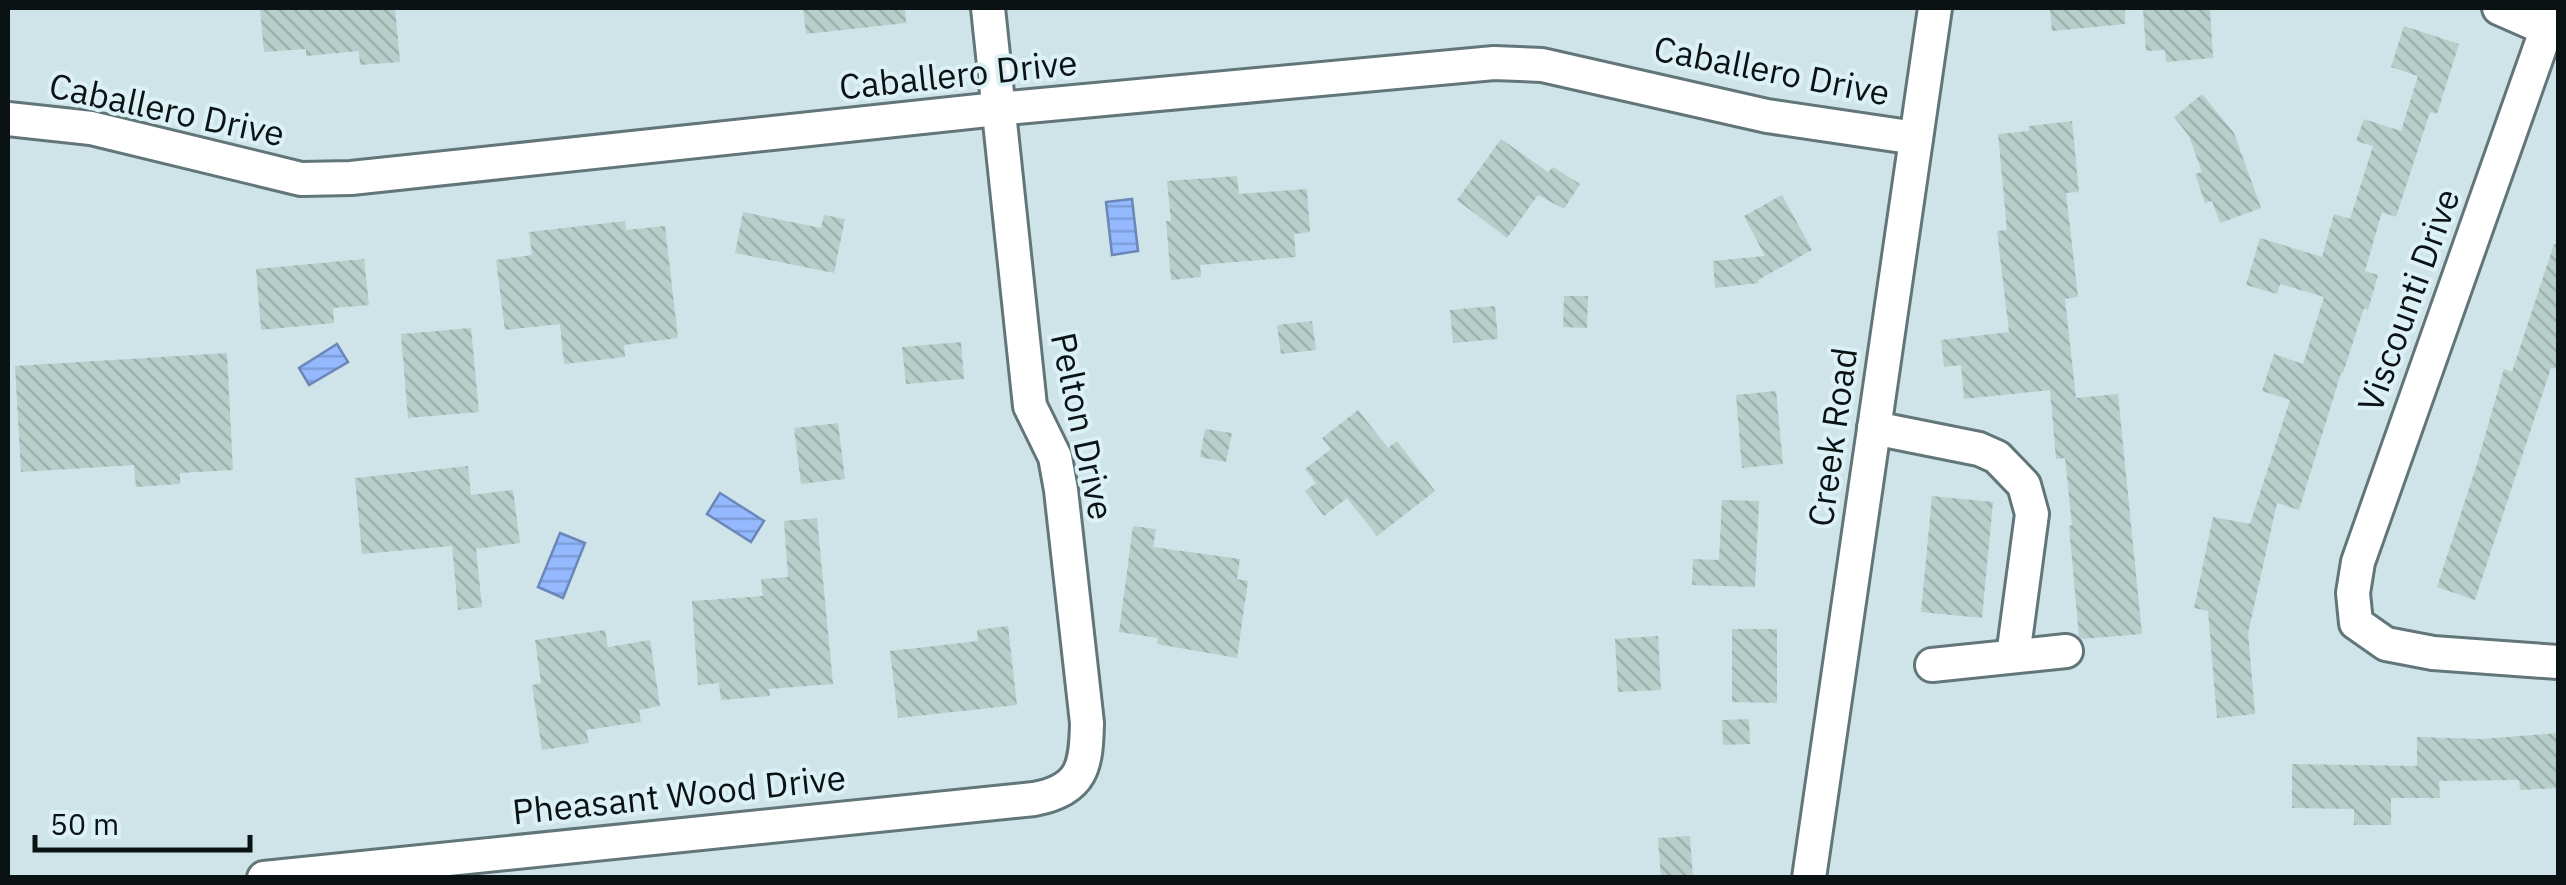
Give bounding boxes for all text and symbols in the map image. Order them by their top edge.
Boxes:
street label: Caballero Drive [1650,25,1894,115]
street label: Caballero Drive [837,39,1079,109]
street label: Caballero Drive [45,62,289,156]
street label: Viscounti Drive [2346,182,2470,418]
street label: Pelton Drive [1041,328,1125,524]
street label: Creek Road [1797,345,1867,529]
street label: Pheasant Wood Drive [510,754,848,834]
scale bar [35,790,250,852]
text: 50 m [50,804,119,843]

